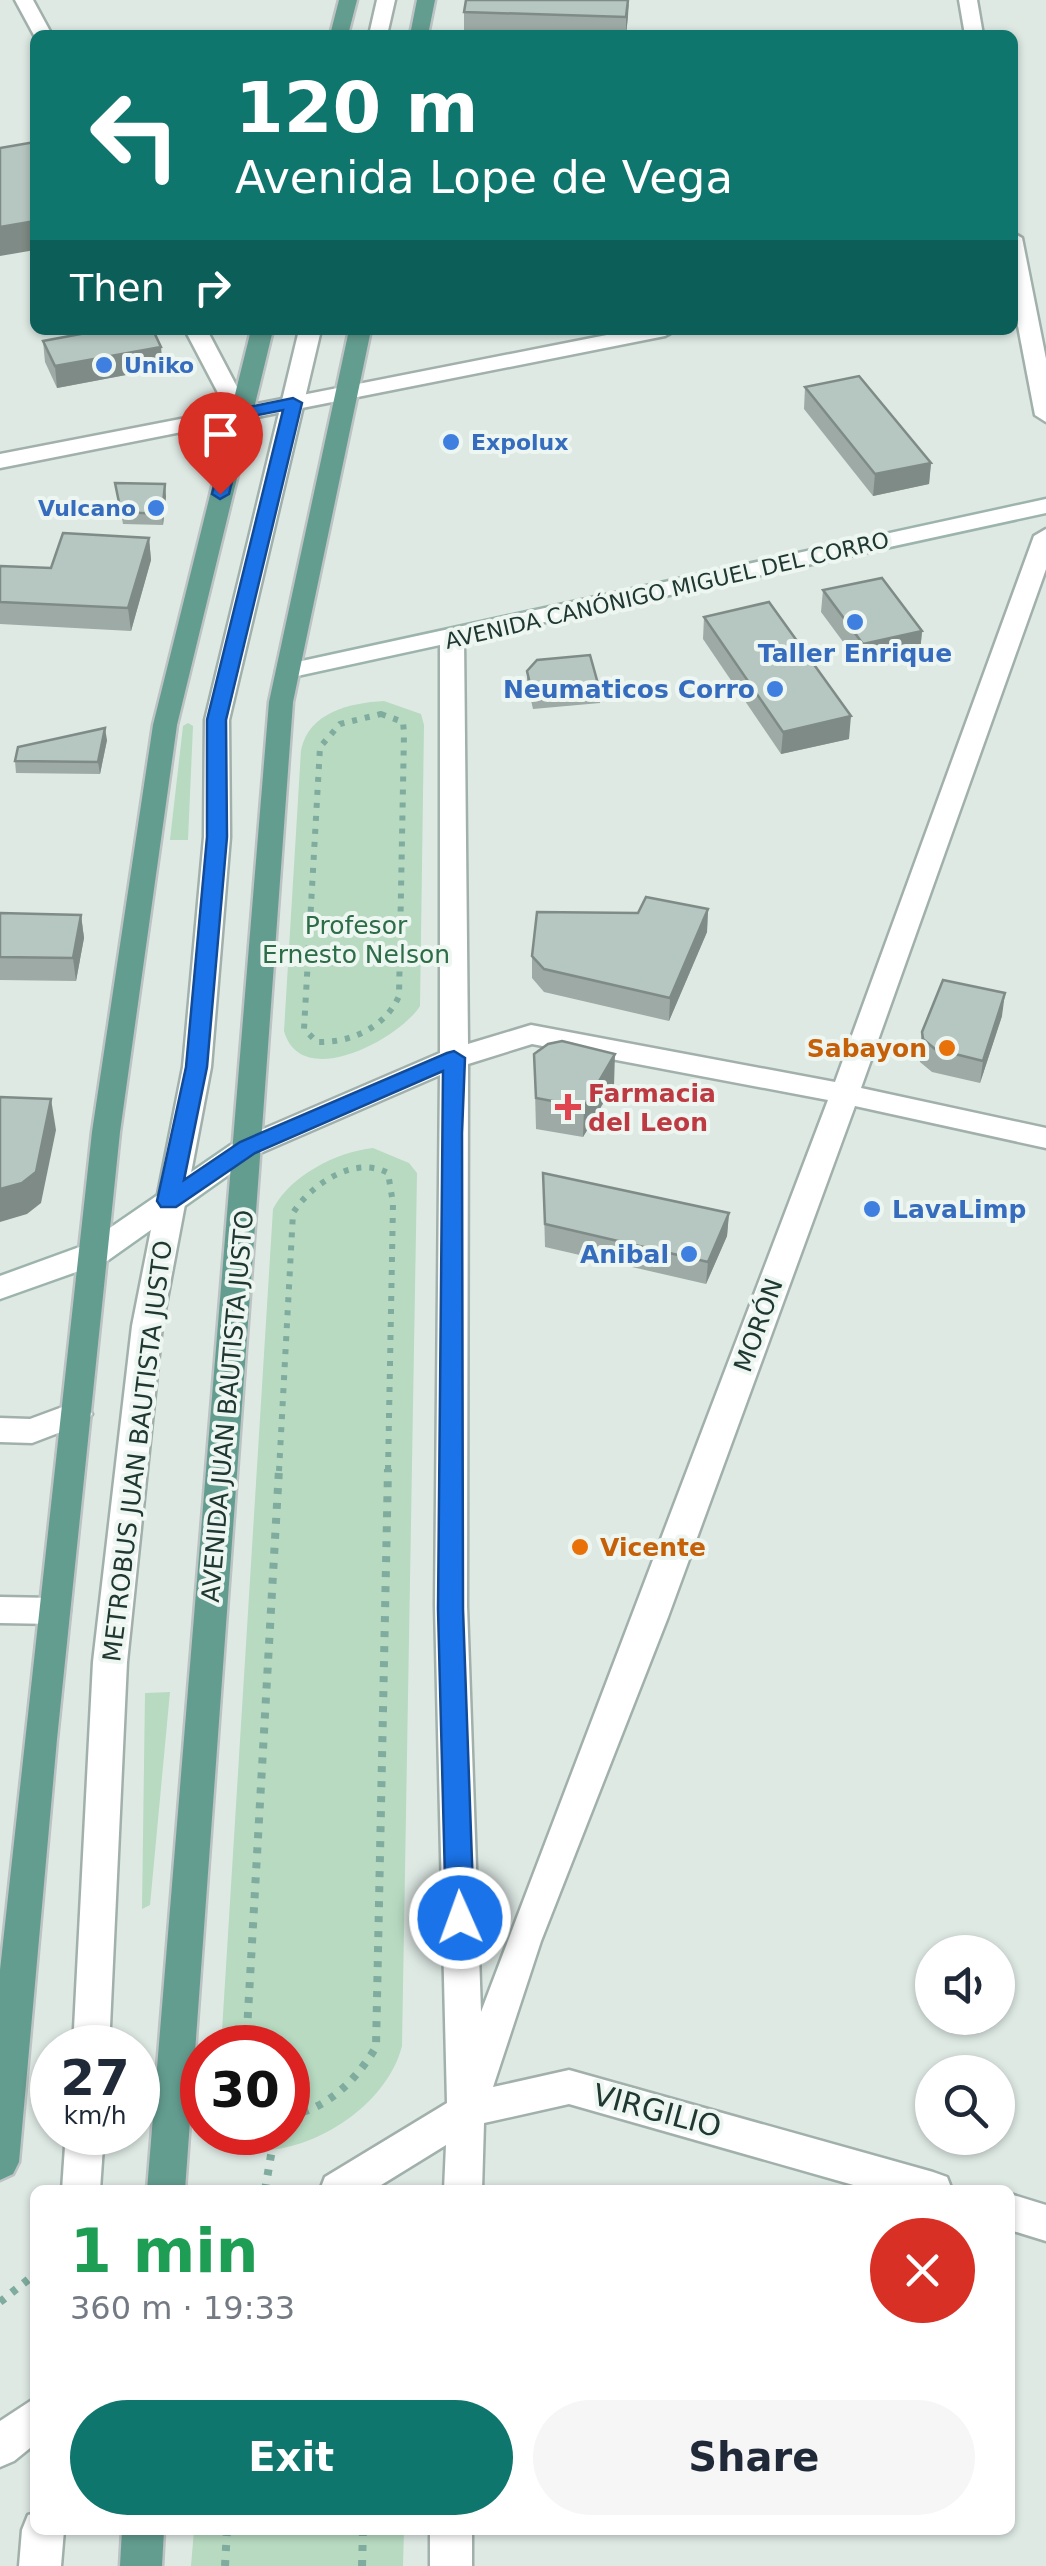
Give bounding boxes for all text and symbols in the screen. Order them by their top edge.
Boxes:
text: 120 m [235,67,478,149]
icon: left [70,70,200,200]
text: Avenida Lope de Vega [235,151,733,204]
icon: right [185,260,240,315]
text: Then [70,266,165,310]
place label: Uniko [124,353,194,378]
marker: Uniko [93,354,115,376]
pin [178,392,263,495]
icon: arrive [193,407,248,462]
place label: Expolux [471,430,568,455]
marker: Expolux [440,431,462,453]
place label: Vulcano [38,496,136,521]
marker: Vulcano [145,497,167,519]
street label: AVENIDA CANÓNIGO MIGUEL DEL CORRO [443,527,892,654]
marker: Taller Enrique [844,611,866,633]
place label: Taller Enrique [758,639,952,668]
place label: Neumaticos Corro [503,675,755,704]
marker: Neumaticos Corro [764,678,786,700]
park label: Profesor Ernesto Nelson [262,911,450,969]
place label: Sabayon [807,1034,927,1063]
marker: Sabayon [936,1037,958,1059]
place label: Farmacia del Leon [588,1079,716,1137]
marker: Farmacia del Leon [557,1096,579,1118]
place label: LavaLimp [892,1195,1026,1224]
marker: LavaLimp [861,1198,883,1220]
street label: AVENIDA JUAN BAUTISTA JUSTO [196,1209,259,1603]
street label: METROBUS JUAN BAUTISTA JUSTO [97,1239,178,1663]
place label: Anibal [580,1240,669,1269]
marker: Anibal [678,1243,700,1265]
street label: MORÓN [727,1274,789,1376]
place label: Vicente [600,1533,706,1562]
marker: Vicente [569,1536,591,1558]
position arrow [408,1866,512,1970]
map controls [915,1935,1015,2155]
button: sound [915,1935,1015,2035]
speed limit sign: 30 [180,2025,310,2155]
text: 27 [60,2049,130,2107]
button: search [915,2055,1015,2155]
street label: VIRGILIO [589,2077,725,2144]
text: km/h [63,2101,127,2130]
text: 1 min [70,2216,258,2286]
button: close [870,2218,975,2323]
text: 360 m · 19:33 [70,2289,295,2327]
button: Exit [70,2400,513,2515]
button: Share [533,2400,975,2515]

